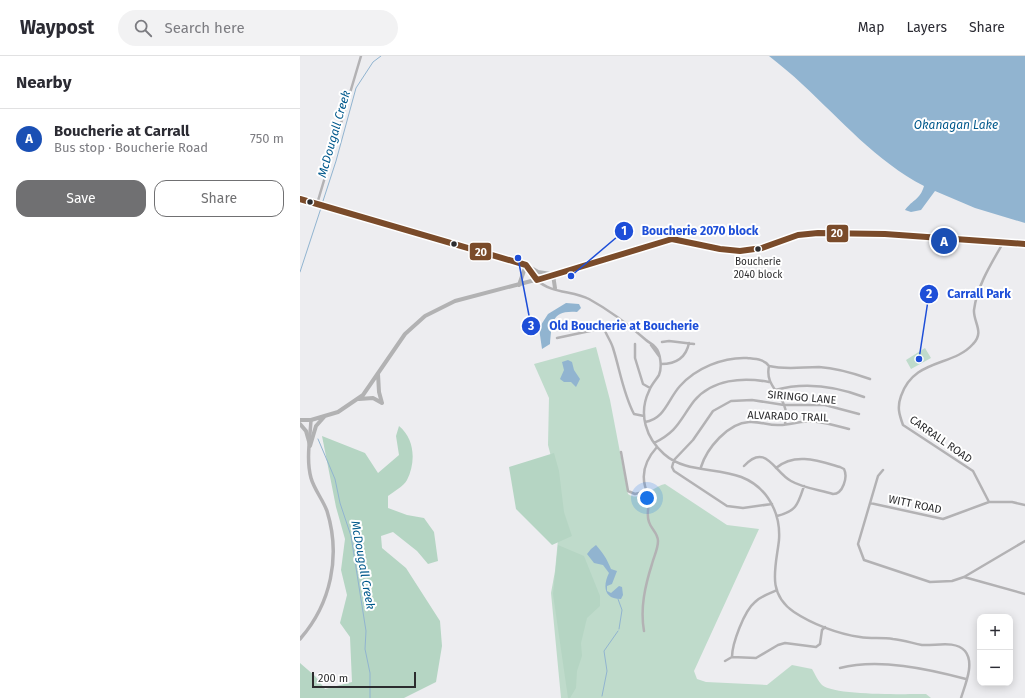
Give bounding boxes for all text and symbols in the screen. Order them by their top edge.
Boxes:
search box [118,10,398,46]
text: Waypost [20,16,94,39]
icon: search [132,17,154,39]
text: Search here [164,19,245,37]
text: Map [858,19,884,36]
text: Layers [906,19,947,36]
text: Share [969,19,1005,36]
text: Nearby [16,72,71,93]
water label: McDougall Creek [315,88,353,179]
water label: Okanagan Lake [914,118,998,132]
text: Boucherie at Carrall [54,122,190,140]
text: A [25,131,33,146]
text: 750 m [250,131,284,146]
text: Bus stop · Boucherie Road [54,140,208,155]
button: Save [16,180,146,217]
button: Share [154,180,284,217]
unlabelled marker [305,197,315,207]
callout: Boucherie 2070 block [614,219,767,243]
text: 1 [621,224,627,238]
text: Boucherie 2070 block [642,224,759,238]
line badge: 20 [826,224,849,243]
pin: A [931,226,957,256]
text: 20 [831,227,844,240]
unlabelled marker [449,239,459,249]
line badge: 20 [469,242,492,261]
marker: Boucherie 2040 block [753,244,763,254]
text: 20 [475,246,488,259]
place label: Boucherie 2040 block [734,256,783,281]
callout: Carrall Park [919,282,1019,306]
text: 2 [926,287,932,301]
text: Carrall Park [947,287,1011,301]
callout: Old Boucherie at Boucherie [521,314,706,338]
text: 3 [527,319,534,333]
text: Old Boucherie at Boucherie [549,319,699,333]
street label: SIRINGO LANE [767,388,837,407]
street label: ALVARADO TRAIL [747,409,829,424]
street label: CARRALL ROAD [907,413,975,466]
your location [637,488,657,508]
street label: WITT ROAD [887,493,943,516]
water label: McDougall Creek [348,520,378,611]
map controls [977,614,1013,686]
button: + [977,614,1013,650]
button: − [977,650,1013,686]
scale bar [312,670,416,689]
text: 200 m [318,672,348,685]

